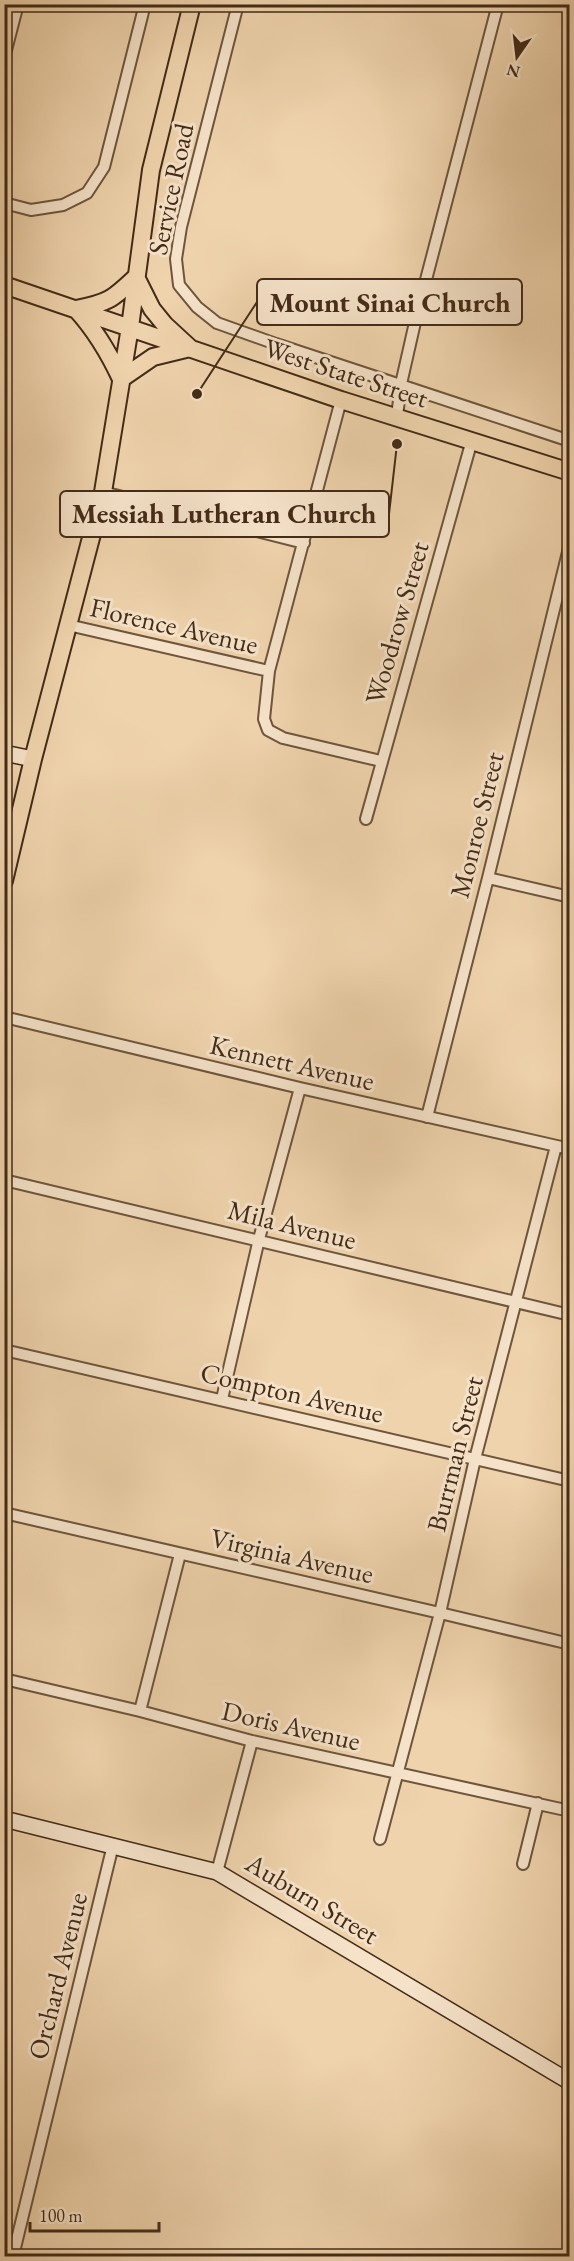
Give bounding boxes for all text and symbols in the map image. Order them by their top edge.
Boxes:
north arrow [487,27,547,87]
text: N [505,59,522,83]
street label: Service Road [140,120,202,258]
callout: Mount Sinai Church [257,279,522,325]
text: Mount Sinai Church [269,284,511,320]
street label: West State Street [260,330,433,416]
callout: Messiah Lutheran Church [60,491,389,537]
text: Messiah Lutheran Church [72,495,377,531]
street label: Woodrow Street [357,537,437,708]
street label: Florence Avenue [87,589,262,662]
street label: Monroe Street [442,748,512,901]
street label: Kennett Avenue [206,1027,378,1098]
street label: Mila Avenue [224,1192,360,1257]
street label: Compton Avenue [197,1354,387,1431]
street label: Burrman Street [418,1372,491,1535]
street label: Virginia Avenue [207,1520,377,1591]
street label: Doris Avenue [218,1693,364,1758]
street label: Auburn Street [239,1845,386,1952]
street label: Orchard Avenue [20,1889,95,2063]
scale bar [30,2195,159,2233]
text: 100 m [39,2204,83,2227]

